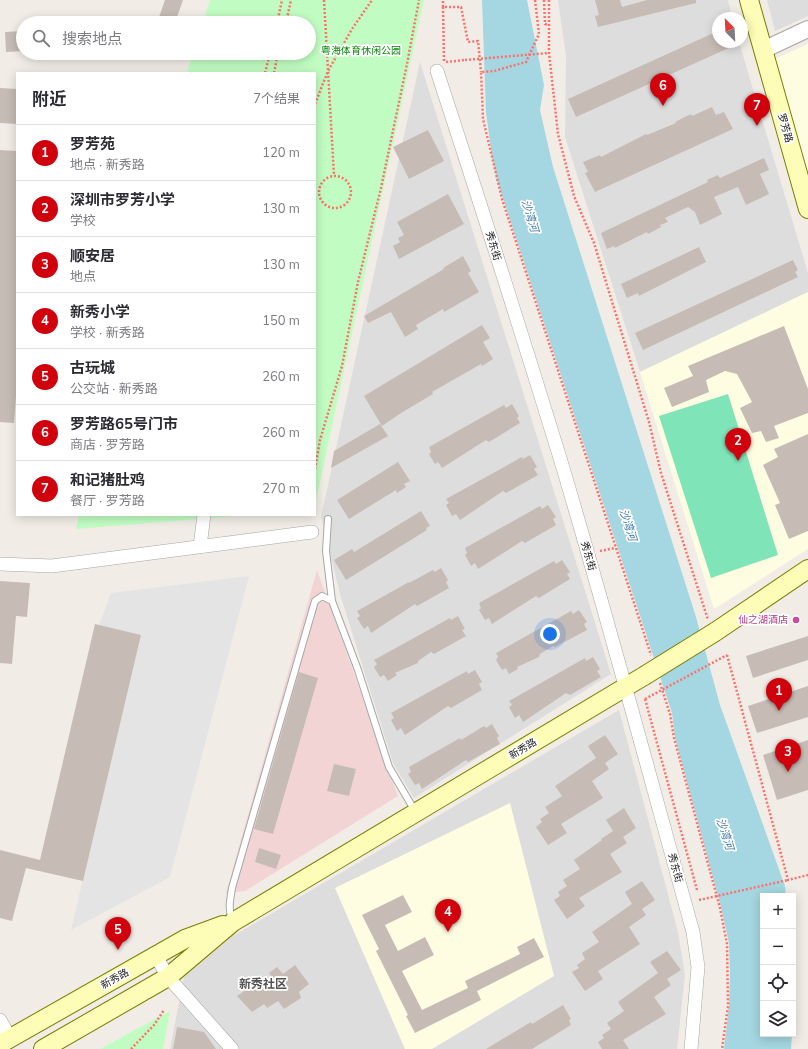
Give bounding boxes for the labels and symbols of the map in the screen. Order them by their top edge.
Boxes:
north arrow [712,12,748,48]
park label: 粤海体育休闲公园 [321,44,401,58]
pin: 6 [650,73,676,106]
pin: 7 [744,93,770,126]
street label: 罗芳路 [774,112,796,144]
water label: 沙湾河 [518,198,543,236]
street label: 秀东街 [482,230,504,262]
pin: 2 [725,428,751,461]
water label: 沙湾河 [616,507,641,545]
street label: 秀东街 [577,540,599,572]
place label: 仙之湖酒店 [738,613,788,627]
marker: 仙之湖酒店 [791,615,801,625]
your location [540,624,560,644]
pin: 1 [766,678,792,711]
street label: 新秀路 [507,735,539,763]
pin: 3 [775,739,801,772]
water label: 沙湾河 [713,816,738,854]
street label: 秀东街 [664,852,686,884]
pin: 4 [435,899,461,932]
pin: 5 [105,917,131,950]
street label: 新秀路 [98,966,132,992]
district label: 新秀社区 [239,976,287,992]

